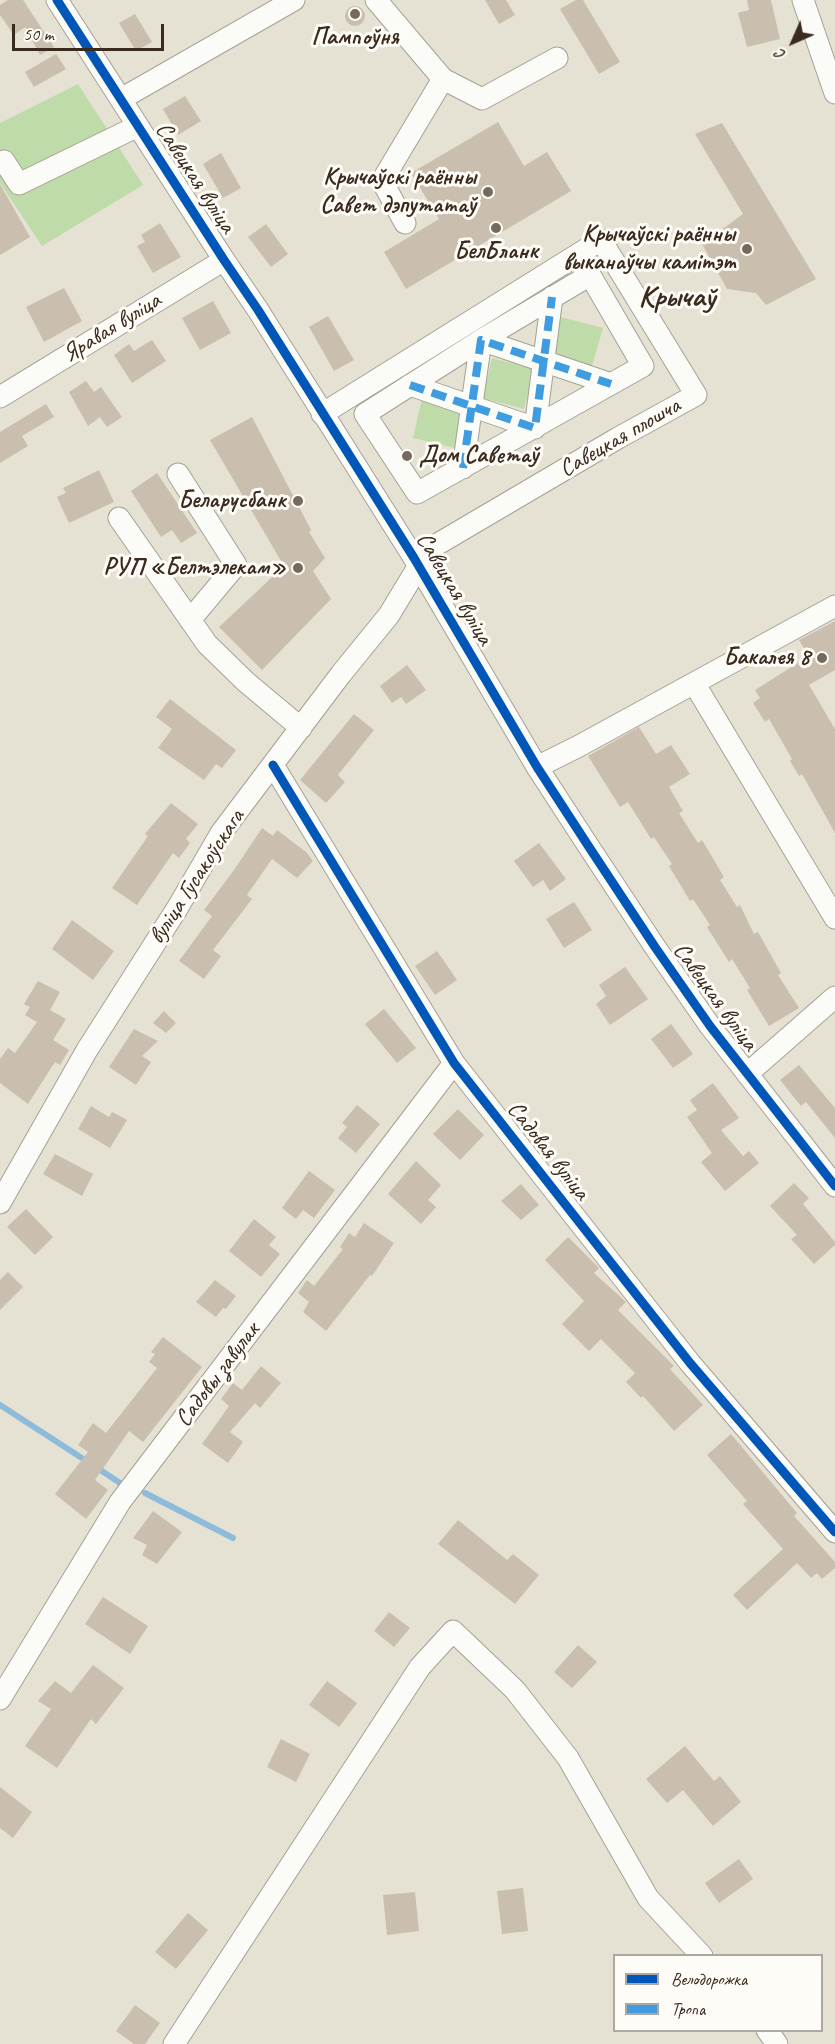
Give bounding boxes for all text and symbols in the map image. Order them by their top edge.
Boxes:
marker: Пампоўня [348,7,362,21]
scale bar [15,12,166,50]
north arrow [763,12,823,72]
text: 50 m [23,23,54,45]
place label: Пампоўня [311,24,399,52]
text: С [770,45,790,65]
street label: Савецкая вуліца [148,117,242,239]
place label: Крычаўскі раённы Савет дэпутатаў [320,164,476,220]
marker: Крычаўскі раённы Савет дэпутатаў [481,185,495,199]
marker: БелБланк [489,221,503,235]
place label: Крычаўскі раённы выканаўчы камітэт [563,221,735,277]
place label: БелБланк [454,238,538,266]
marker: Крычаўскі раённы выканаўчы камітэт [740,242,754,256]
district label: Крычаў [639,280,715,316]
street label: Яравая вуліца [57,286,167,370]
street label: Савецкая плошча [554,392,686,484]
place label: Дом Саветаў [419,442,539,470]
marker: Дом Саветаў [400,449,414,463]
place label: Беларусбанк [178,487,286,515]
marker: Беларусбанк [291,494,305,508]
street label: Савецкая вуліца [409,527,499,651]
place label: РУП «Белтэлекам» [103,554,286,582]
marker: РУП «Белтэлекам» [291,561,305,575]
place label: Бакалея 8 [724,644,810,672]
marker: Бакалея 8 [815,651,829,665]
street label: вуліца Гусакоўскага [143,804,251,950]
street label: Савецкая вуліца [666,937,764,1057]
street label: Садовая вуліца [500,1096,596,1206]
street label: Садовы завулак [170,1317,266,1433]
legend [613,1954,823,2032]
text: Велодорожка [671,1968,747,1990]
text: Тропа [671,1998,705,2020]

